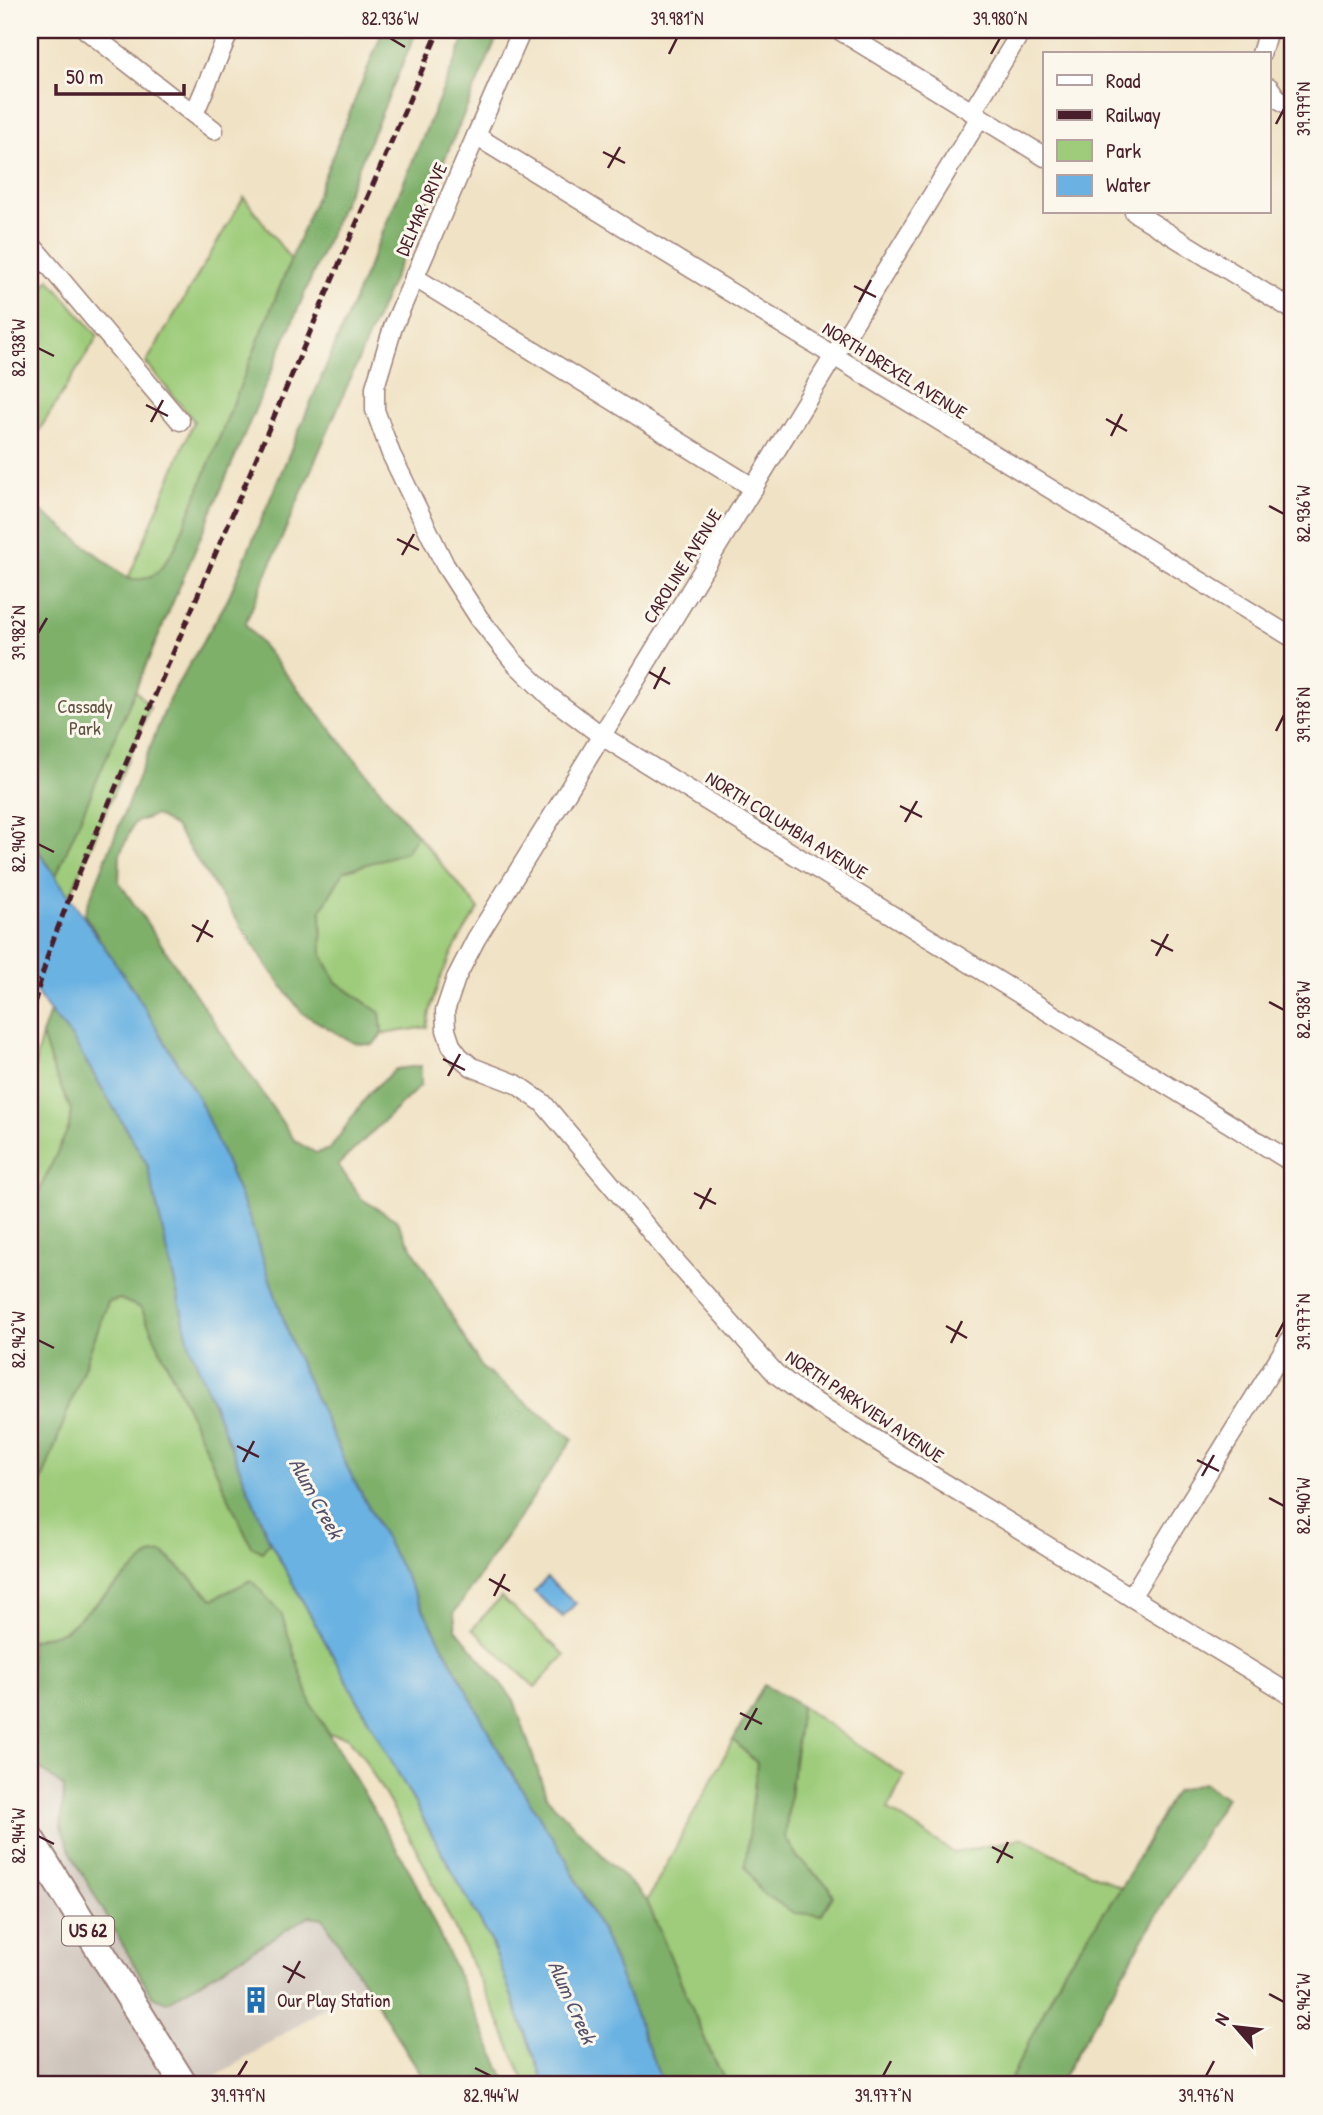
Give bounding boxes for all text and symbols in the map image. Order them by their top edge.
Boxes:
text: 82.936°W [361,6,419,31]
text: 39.981°N [650,6,704,31]
text: 39.980°N [973,6,1027,31]
scale bar [56,52,184,96]
legend [1043,52,1270,214]
text: 50 m [66,62,103,91]
text: Road [1106,66,1140,95]
text: 39.979°N [1291,82,1316,136]
text: Railway [1106,100,1161,129]
text: Park [1106,136,1141,165]
street label: DELMAR DRIVE [389,158,453,260]
text: Water [1106,170,1151,199]
street label: NORTH DREXEL AVENUE [818,315,973,425]
text: 82.938°W [6,319,31,377]
text: 82.936°W [1291,485,1316,543]
street label: CAROLINE AVENUE [636,503,728,628]
text: 39.982°N [6,605,31,661]
text: 39.978°N [1291,687,1316,743]
park label: Cassady Park [57,693,113,741]
street label: NORTH COLUMBIA AVENUE [701,765,873,886]
text: 82.940°W [6,816,31,872]
text: 82.938°W [1291,981,1316,1039]
text: 39.977°N [1291,1294,1316,1350]
text: 82.942°W [6,1311,31,1369]
street label: NORTH PARKVIEW AVENUE [781,1343,950,1469]
water label: Alum Creek [282,1452,352,1545]
text: 82.940°W [1291,1478,1316,1534]
text: 82.944°W [6,1808,31,1864]
road number: US 62 [62,1916,114,1945]
water label: Alum Creek [541,1956,605,2050]
text: 82.942°W [1291,1973,1316,2031]
building icon: Our Play Station [241,1985,271,2015]
place label: Our Play Station [277,1987,391,2013]
north arrow [1200,1993,1270,2062]
text: N [1207,2008,1235,2030]
text: 39.979°N [211,2083,265,2108]
text: 82.944°W [463,2083,519,2108]
text: 39.977°N [855,2083,911,2108]
text: 39.976°N [1179,2083,1233,2108]

